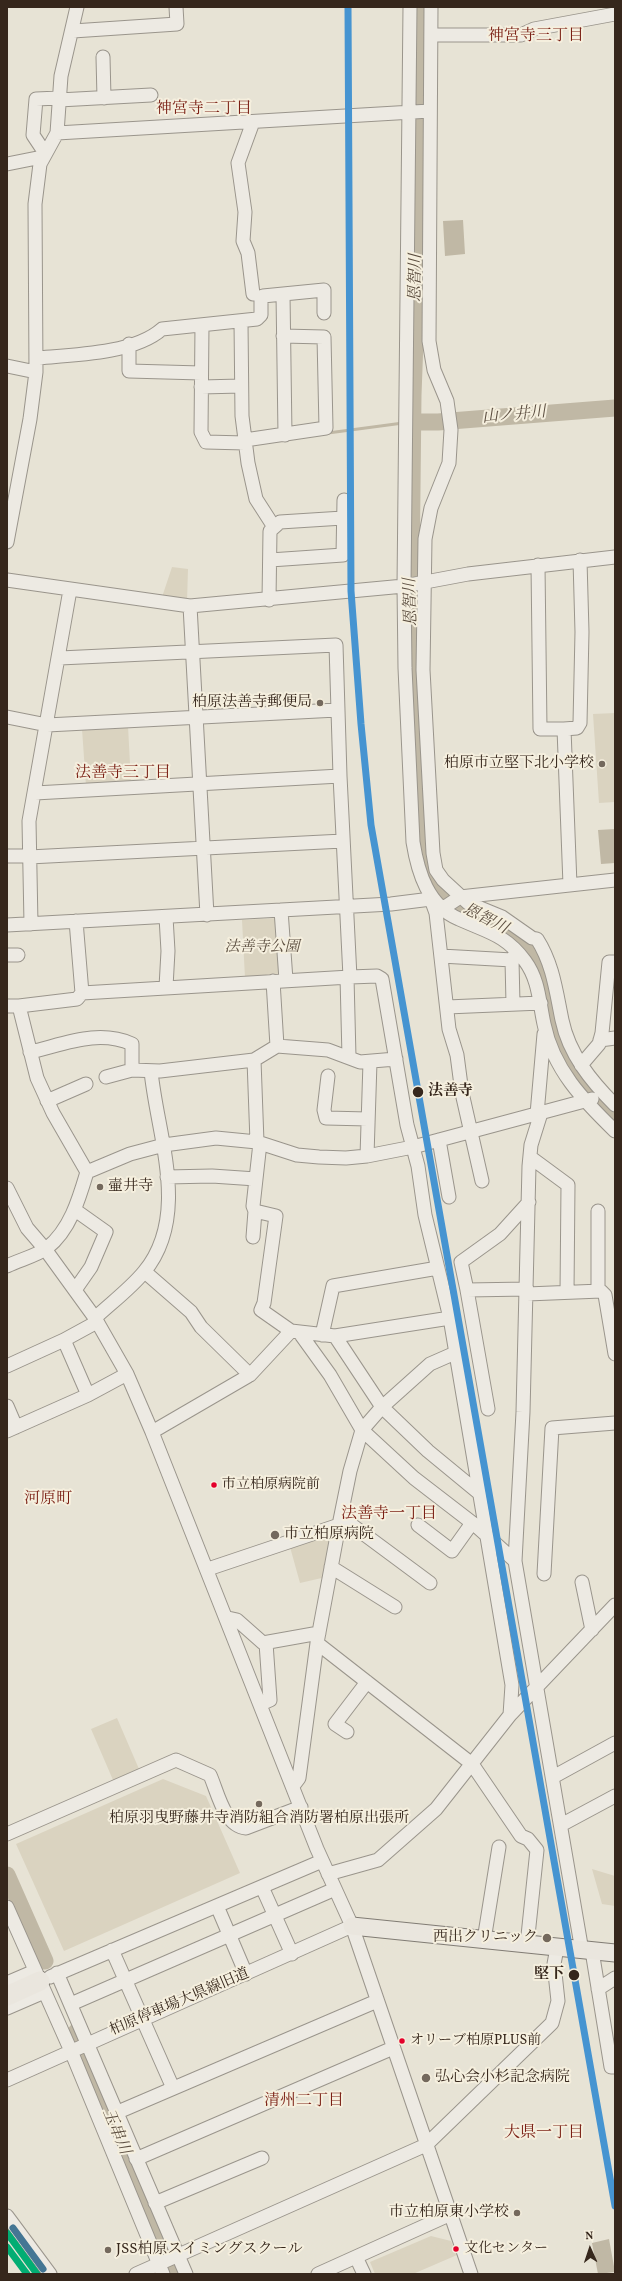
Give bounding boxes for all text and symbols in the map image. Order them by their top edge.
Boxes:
district label: 神宮寺三丁目 [488,27,584,47]
district label: 神宮寺二丁目 [156,100,252,120]
water label: 恩智川 [407,254,427,302]
water label: 山ノ井川 [481,404,547,428]
water label: 恩智川 [402,578,422,626]
place label: 柏原法善寺郵便局 [192,694,312,712]
marker: 柏原法善寺郵便局 [315,698,325,708]
place label: 柏原市立堅下北小学校 [444,755,594,773]
marker: 柏原市立堅下北小学校 [597,759,607,769]
district label: 法善寺三丁目 [75,764,171,784]
water label: 恩智川 [459,901,511,939]
park label: 法善寺公園 [225,939,299,957]
place label: 法善寺 [428,1083,473,1101]
marker: 法善寺 [411,1085,425,1099]
place label: 壷井寺 [108,1178,153,1196]
marker: 壷井寺 [95,1182,105,1192]
place label: 市立柏原病院前 [222,1477,320,1493]
marker: 市立柏原病院前 [209,1480,219,1490]
district label: 河原町 [24,1490,72,1510]
district label: 法善寺一丁目 [341,1505,437,1525]
place label: 市立柏原病院 [284,1526,374,1544]
marker: 市立柏原病院 [269,1529,281,1541]
marker: 柏原羽曳野藤井寺消防組合消防署柏原出張所 [254,1799,264,1809]
place label: 柏原羽曳野藤井寺消防組合消防署柏原出張所 [109,1810,409,1828]
place label: 西出クリニック [433,1929,538,1947]
marker: 西出クリニック [541,1932,553,1944]
street label: 柏原停車場大県線旧道 [107,1965,253,2041]
place label: 堅下 [534,1966,564,1984]
marker: 堅下 [567,1968,581,1982]
place label: オリーブ柏原PLUS前 [410,2033,541,2049]
marker: オリーブ柏原PLUS前 [397,2036,407,2046]
place label: 弘心会小杉記念病院 [435,2069,570,2087]
marker: 弘心会小杉記念病院 [420,2072,432,2084]
district label: 清州二丁目 [264,2092,344,2112]
water label: 玉串川 [97,2106,133,2158]
district label: 大県一丁目 [504,2124,584,2144]
place label: 市立柏原東小学校 [389,2204,509,2222]
marker: 市立柏原東小学校 [512,2208,522,2218]
north arrow [570,2229,610,2269]
text: N [585,2229,594,2244]
place label: JSS柏原スイミングスクール [116,2241,302,2259]
place label: 文化センター [464,2241,548,2257]
marker: 文化センター [451,2244,461,2254]
marker: JSS柏原スイミングスクール [103,2245,113,2255]

